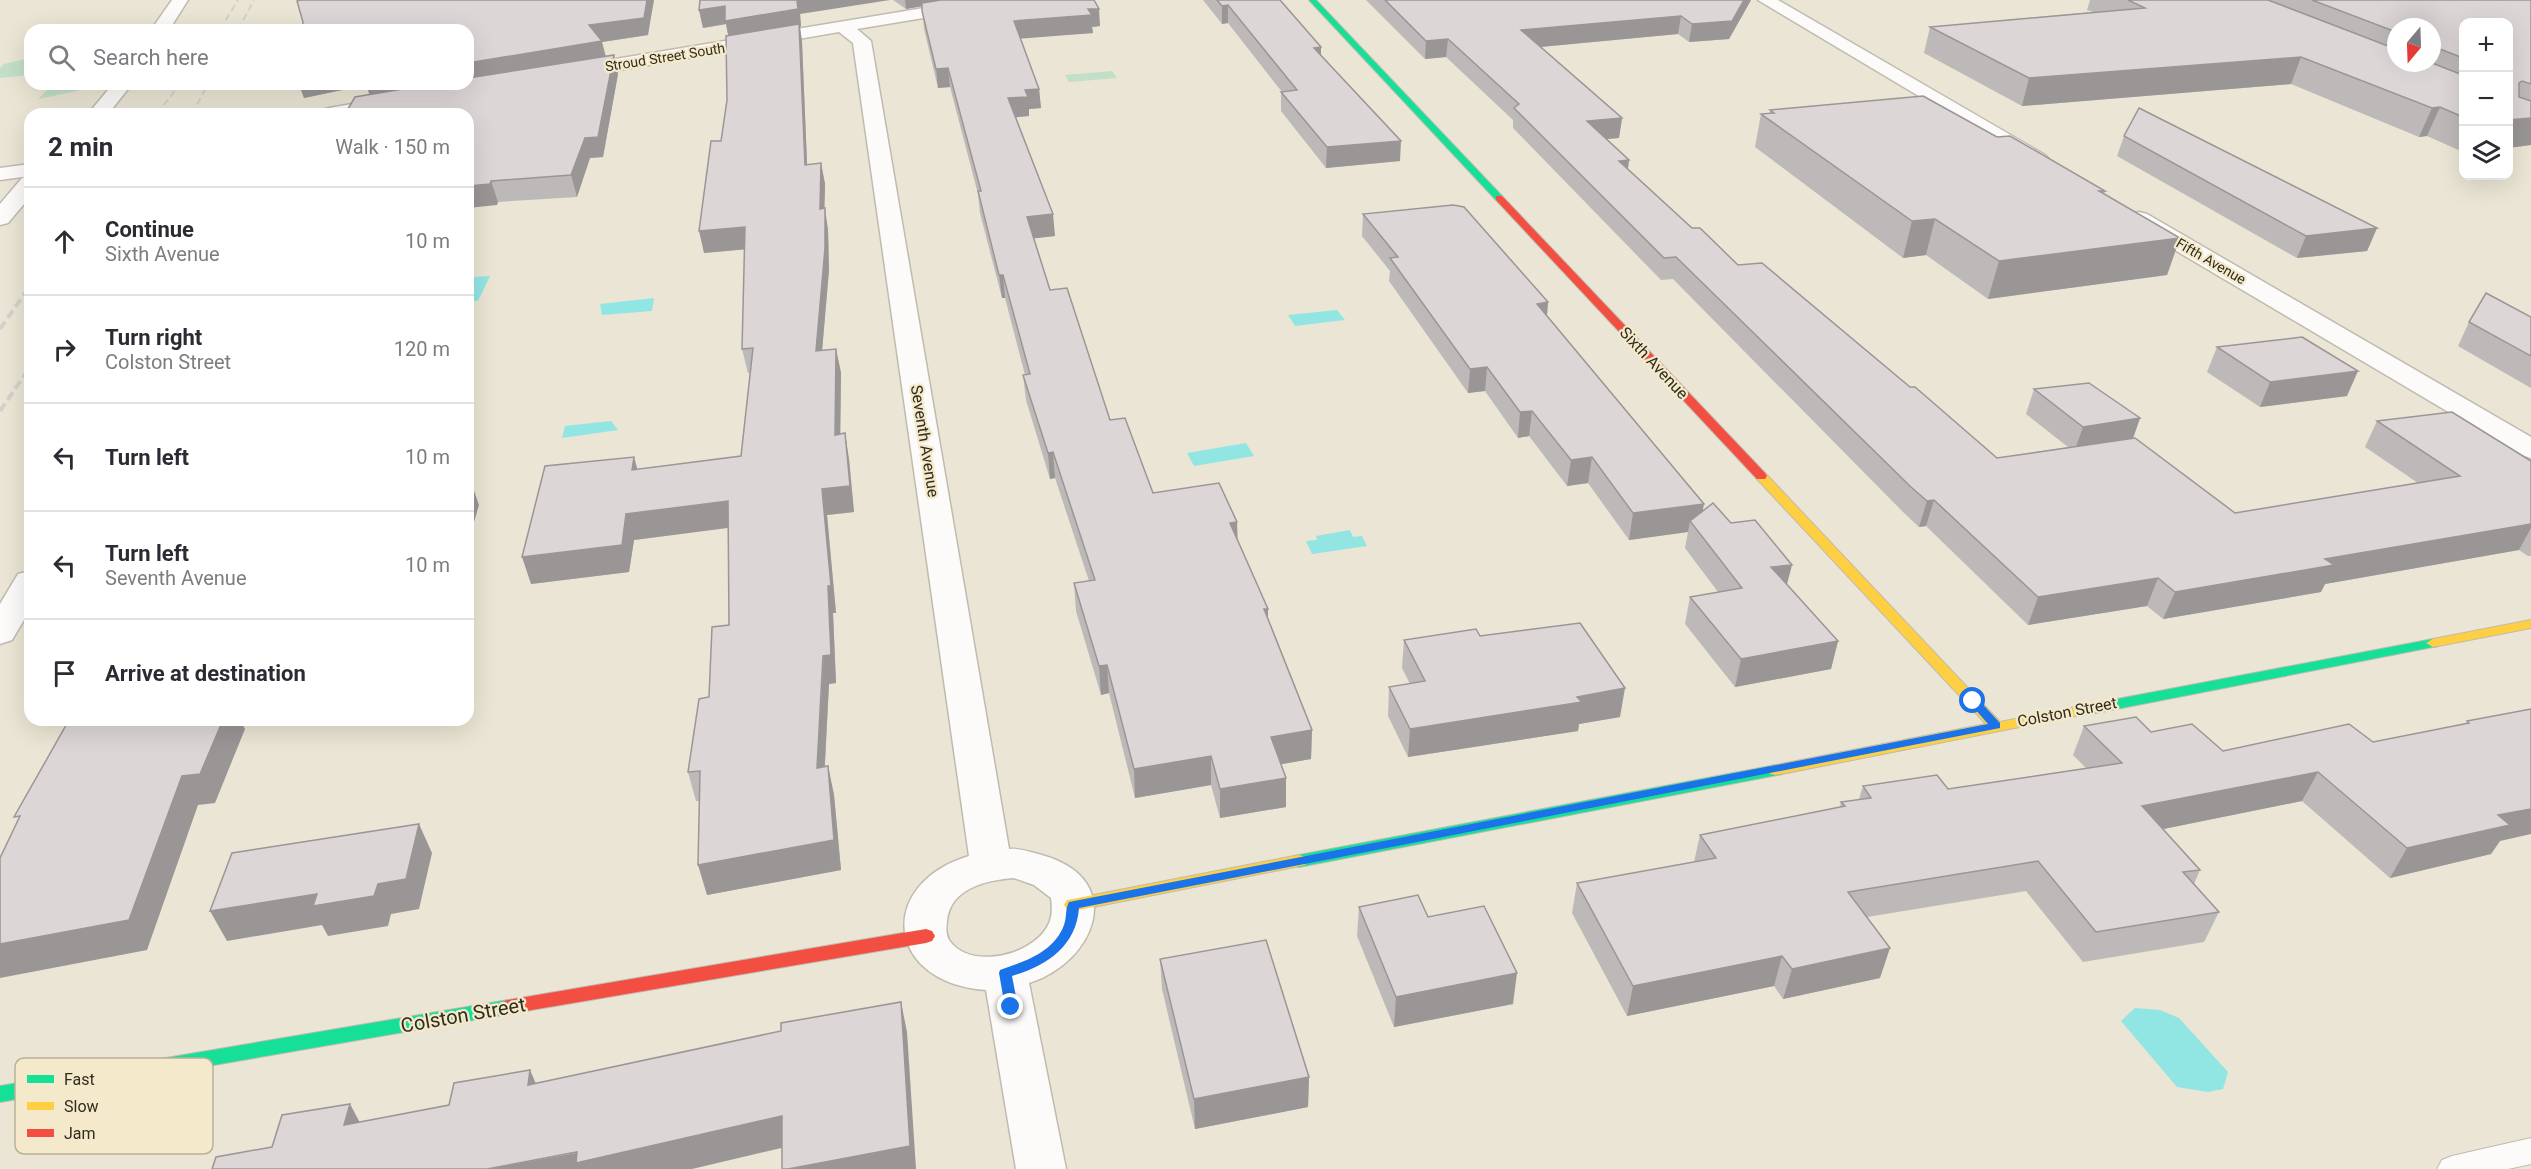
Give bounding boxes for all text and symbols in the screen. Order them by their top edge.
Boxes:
north arrow [2387,18,2441,72]
map controls [2459,18,2513,180]
button: + [2459,18,2513,72]
search box [24,24,474,90]
street label: Stroud Street South [604,40,726,74]
icon: search [45,41,78,74]
text: Search here [93,45,209,70]
button: − [2459,72,2513,126]
button: layers [2459,126,2513,180]
text: 2 min [48,132,113,162]
text: Walk · 150 m [335,135,450,159]
text: Continue [105,217,194,242]
icon: ahead [48,225,81,258]
text: 10 m [405,229,450,253]
street label: Fifth Avenue [2173,235,2249,287]
text: Sixth Avenue [105,242,220,266]
street label: Sixth Avenue [1616,323,1692,403]
text: Turn right [105,325,202,350]
icon: right [48,333,81,366]
text: 120 m [394,337,450,361]
text: Colston Street [105,350,231,374]
street label: Seventh Avenue [907,384,943,498]
icon: left [48,441,81,474]
text: Turn left [105,445,189,470]
text: 10 m [405,445,450,469]
text: Turn left [105,541,189,566]
icon: left [48,549,81,582]
text: 10 m [405,553,450,577]
text: Seventh Avenue [105,566,246,590]
icon: arrive [48,657,81,690]
text: Arrive at destination [105,661,306,686]
route start [1959,687,1985,713]
street label: Colston Street [2016,693,2118,731]
street label: Colston Street [399,992,527,1038]
route end [997,993,1023,1019]
legend [15,1058,213,1154]
text: Fast [64,1070,95,1089]
text: Slow [64,1097,99,1116]
text: Jam [64,1124,96,1143]

